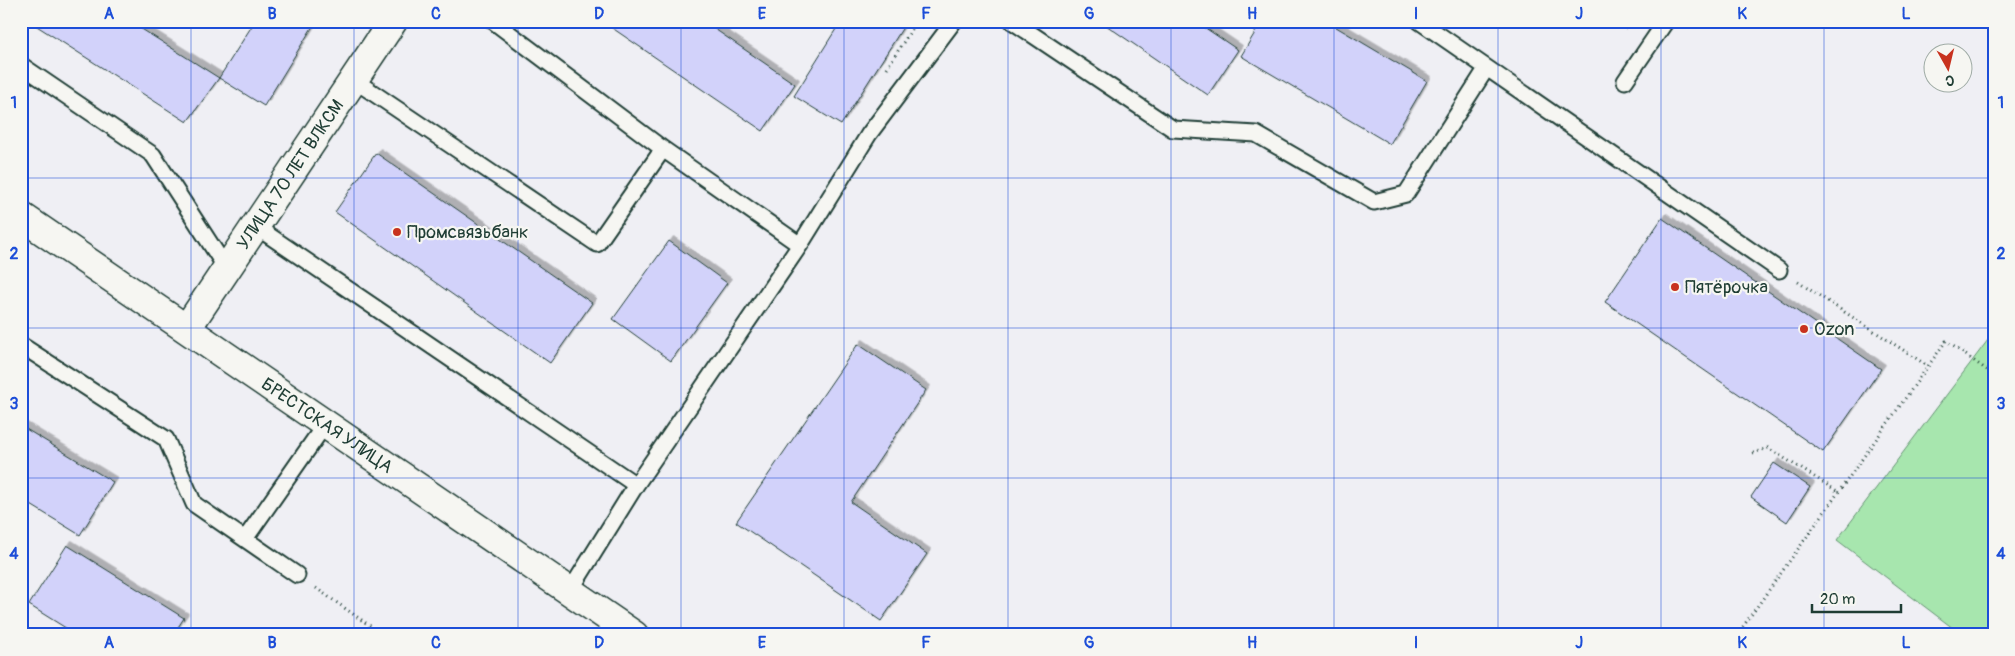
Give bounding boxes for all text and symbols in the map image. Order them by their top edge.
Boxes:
text: A [104,4,115,24]
text: B [267,4,277,24]
text: C [431,4,441,24]
text: D [594,4,604,24]
text: E [758,4,767,24]
text: F [921,4,931,24]
text: G [1084,4,1095,24]
text: H [1247,4,1257,24]
text: I [1414,4,1418,24]
text: J [1575,4,1583,24]
text: K [1737,4,1747,24]
text: L [1901,4,1911,24]
north arrow [1922,42,1972,92]
text: С [1944,71,1955,89]
text: 1 [11,93,17,113]
text: 1 [1998,93,2004,113]
street label: УЛИЦА 70 ЛЕТ ВЛКСМ [232,95,349,254]
place label: Промсвязьбанк [407,221,528,244]
marker: Промсвязьбанк [391,226,403,238]
text: 2 [10,244,19,264]
text: 2 [1997,244,2006,264]
place label: Пятёрочка [1685,276,1768,299]
marker: Пятёрочка [1669,281,1681,293]
place label: Ozon [1814,318,1854,341]
marker: Ozon [1798,323,1810,335]
street label: БРЕСТСКАЯ УЛИЦА [257,373,398,479]
text: 3 [10,394,19,414]
text: 3 [1997,394,2006,414]
text: 4 [9,544,19,564]
text: 4 [1996,544,2006,564]
scale bar [1812,581,1901,613]
text: 20 m [1820,590,1855,609]
text: A [104,633,115,653]
text: B [267,633,277,653]
text: C [431,633,441,653]
text: D [594,633,604,653]
text: E [758,633,767,653]
text: F [921,633,931,653]
text: G [1084,633,1095,653]
text: H [1247,633,1257,653]
text: I [1414,633,1418,653]
text: J [1575,633,1583,653]
text: K [1737,633,1747,653]
text: L [1901,633,1911,653]

